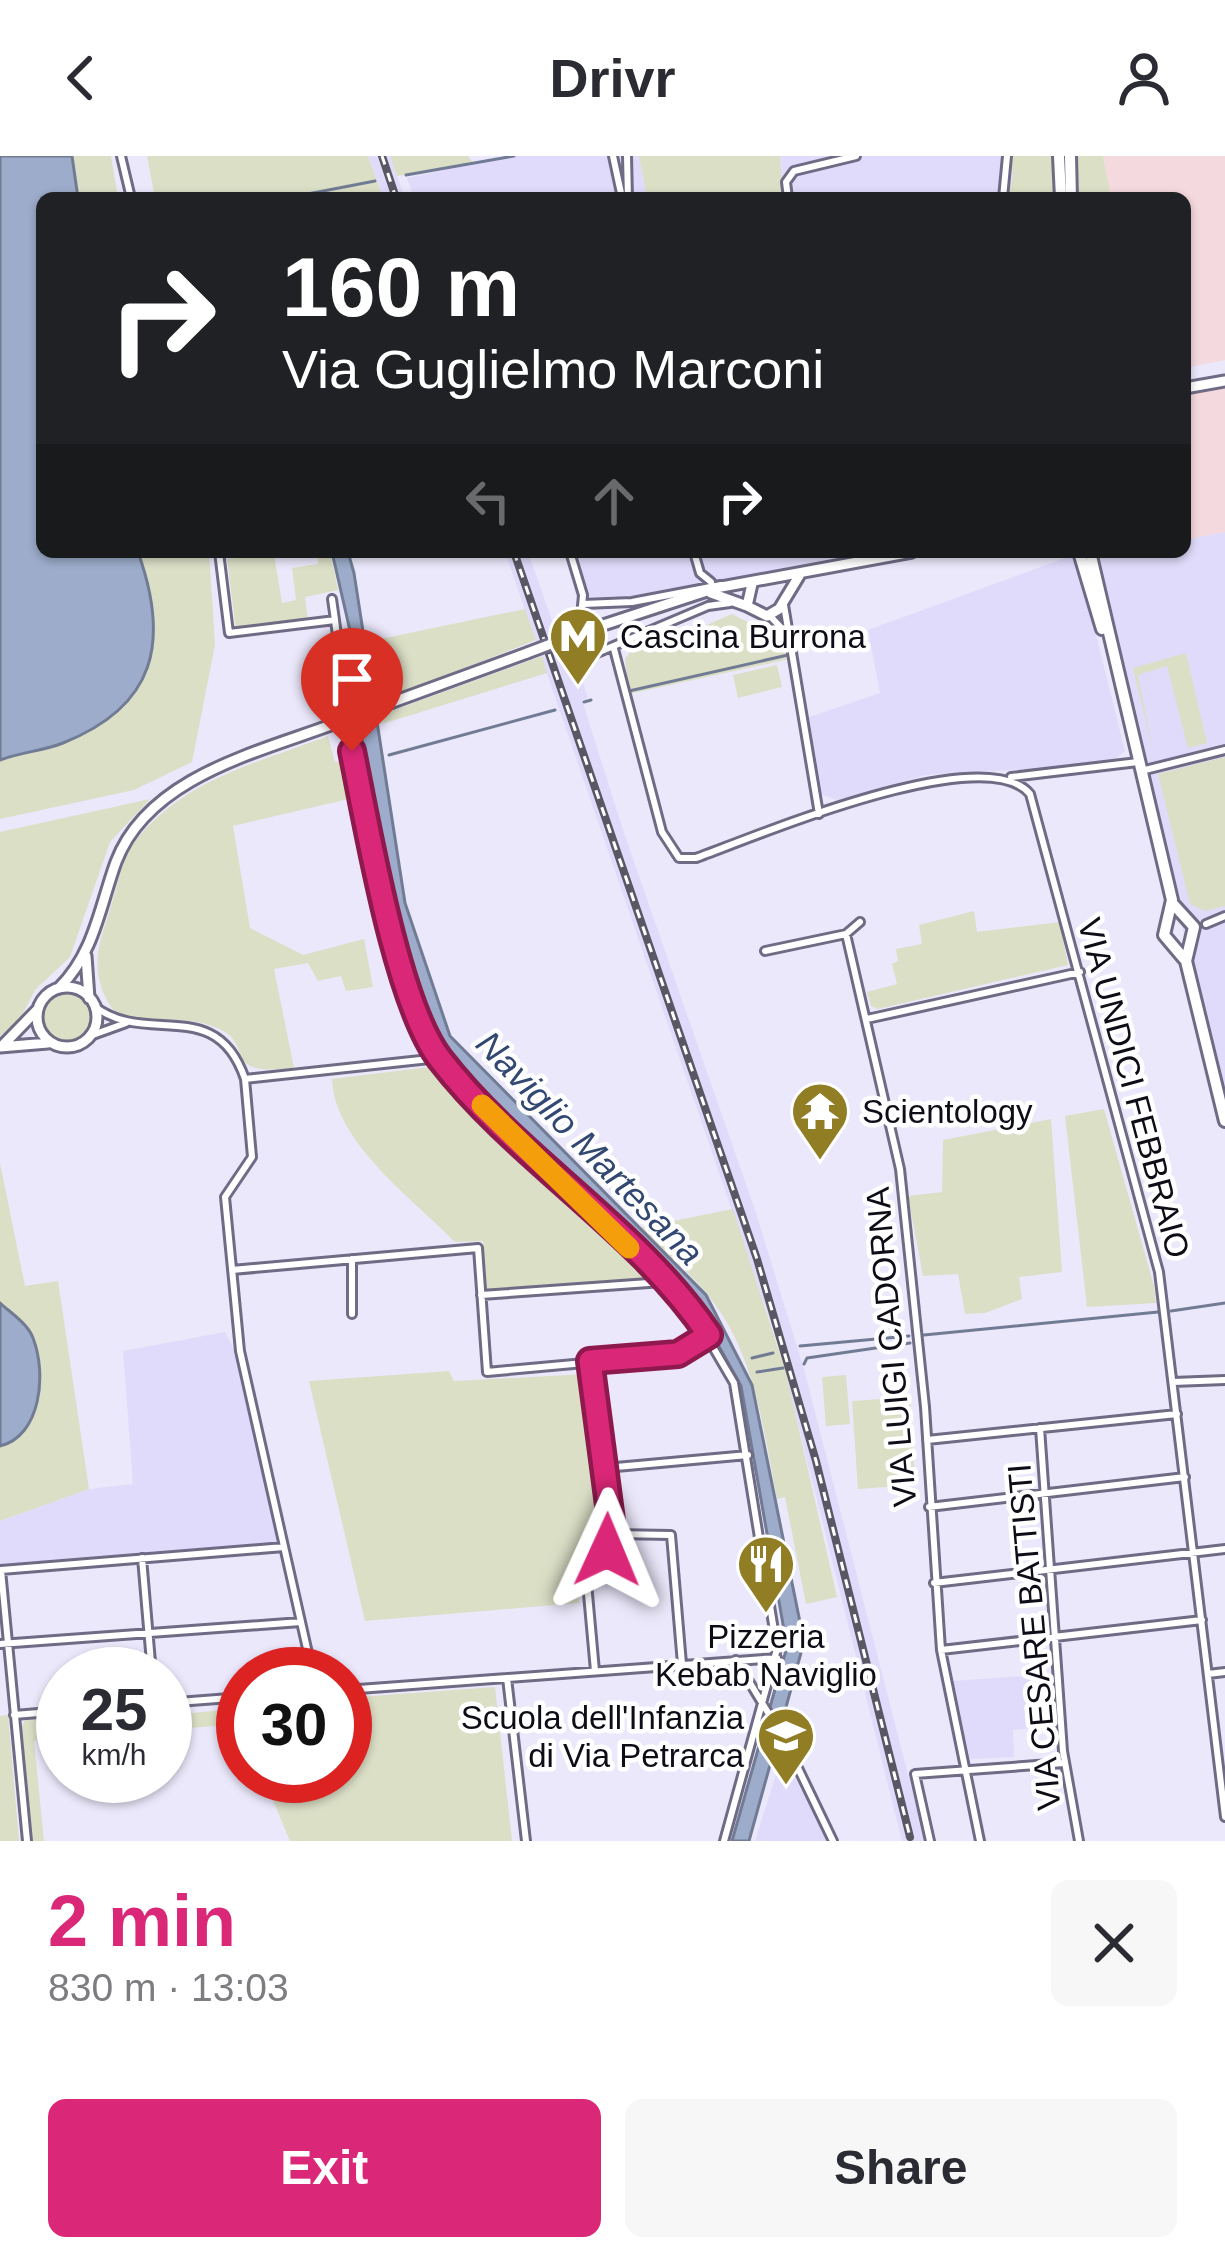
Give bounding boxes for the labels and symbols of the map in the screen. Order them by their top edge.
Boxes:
metro station icon: Cascina Burrona [547,605,609,687]
place label: Cascina Burrona [620,618,866,655]
pin [301,628,403,751]
street label: VIA UNDICI FEBBRAIO [1071,914,1197,1262]
water label: Naviglio Martesana [468,1023,712,1273]
temple icon: Scientology [789,1080,851,1162]
place label: Scientology [862,1093,1033,1130]
street label: VIA LUIGI CADORNA [859,1186,923,1508]
street label: VIA CESARE BATTISTI [1000,1462,1068,1812]
position arrow [544,1487,670,1613]
restaurant icon: Pizzeria Kebab Naviglio [735,1533,797,1615]
place label: Pizzeria Kebab Naviglio [655,1618,877,1693]
speed limit sign: 30 [216,1647,372,1803]
place label: Scuola dell'Infanzia di Via Petrarca [461,1699,745,1774]
school or university icon: Scuola dell'Infanzia di Via Petrarca [755,1705,817,1787]

